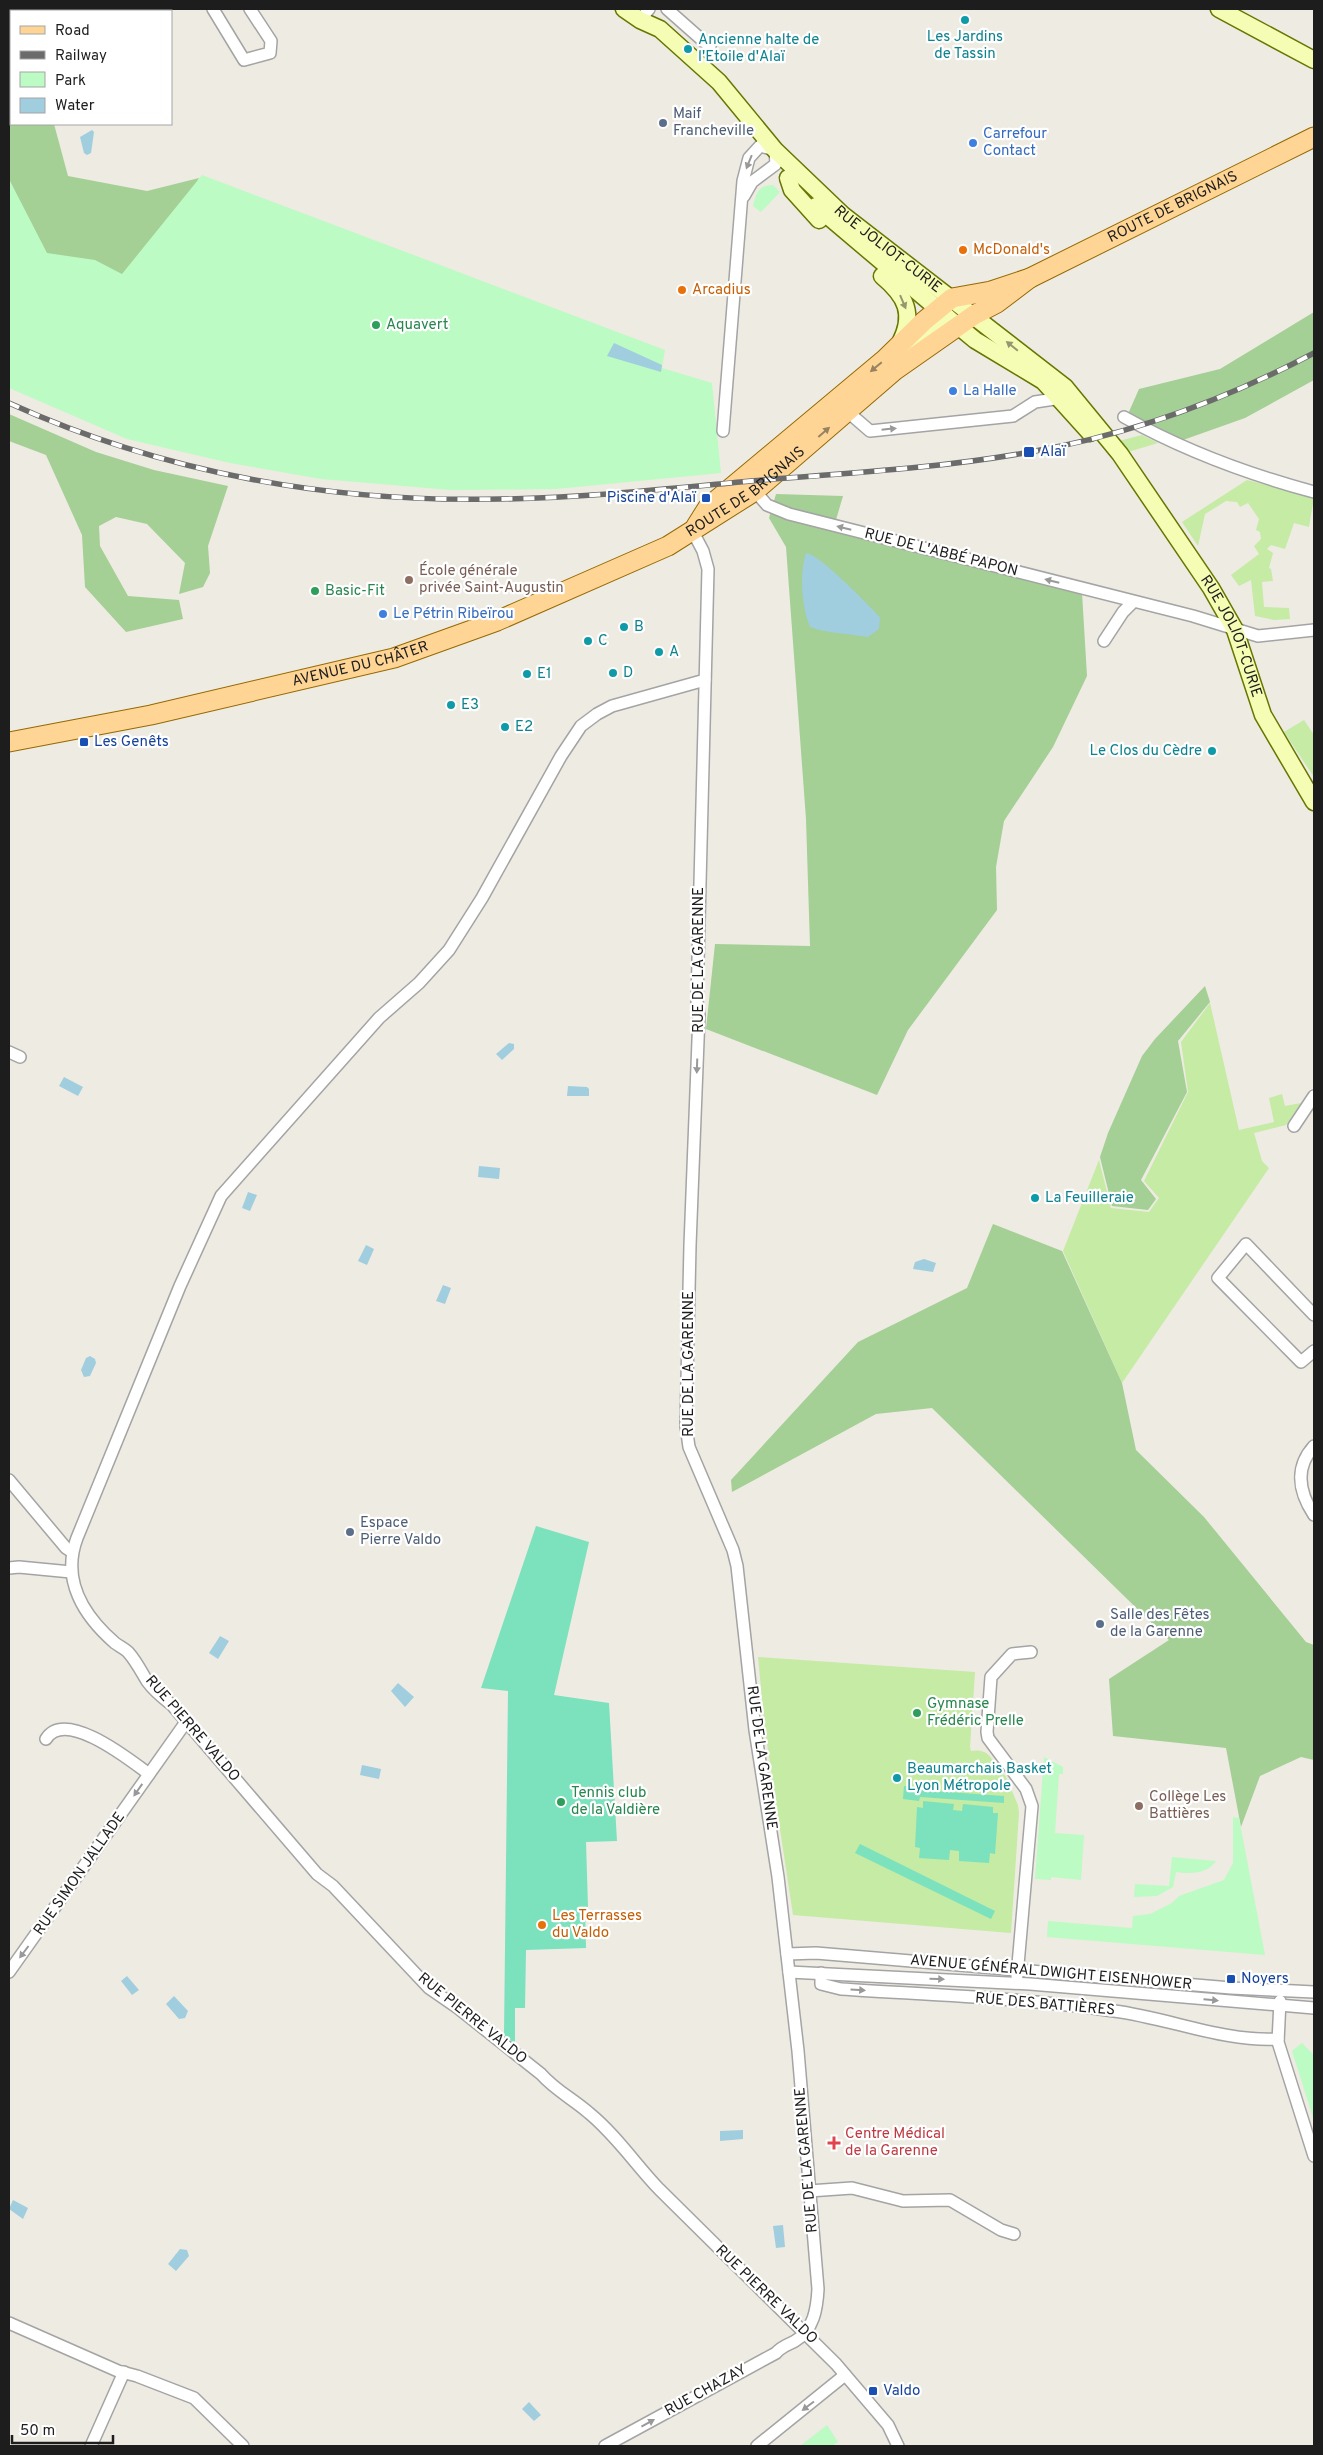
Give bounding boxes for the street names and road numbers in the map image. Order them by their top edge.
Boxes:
street label: ROUTE DE BRIGNAIS [1104,167,1241,247]
street label: RUE JOLIOT-CURIE [829,201,945,297]
street label: ROUTE DE BRIGNAIS [683,442,809,542]
street label: RUE DE L'ABBÉ PAPON [862,524,1020,581]
street label: RUE JOLIOT-CURIE [1196,572,1266,700]
street label: AVENUE DU CHÂTER [290,637,431,691]
street label: RUE DE LA GARENNE [690,887,709,1033]
street label: RUE DE LA GARENNE [680,1291,699,1437]
street label: RUE PIERRE VALDO [141,1672,243,1786]
street label: RUE DE LA GARENNE [741,1684,781,1832]
street label: RUE SIMON JALLADE [30,1809,130,1939]
street label: AVENUE GÉNÉRAL DWIGHT EISENHOWER [909,1950,1193,1995]
street label: RUE PIERRE VALDO [414,1969,530,2069]
street label: RUE DES BATTIÈRES [974,1988,1116,2021]
street label: RUE DE LA GARENNE [791,2086,823,2234]
street label: RUE PIERRE VALDO [711,2241,821,2349]
street label: RUE CHAZAY [662,2360,751,2421]

